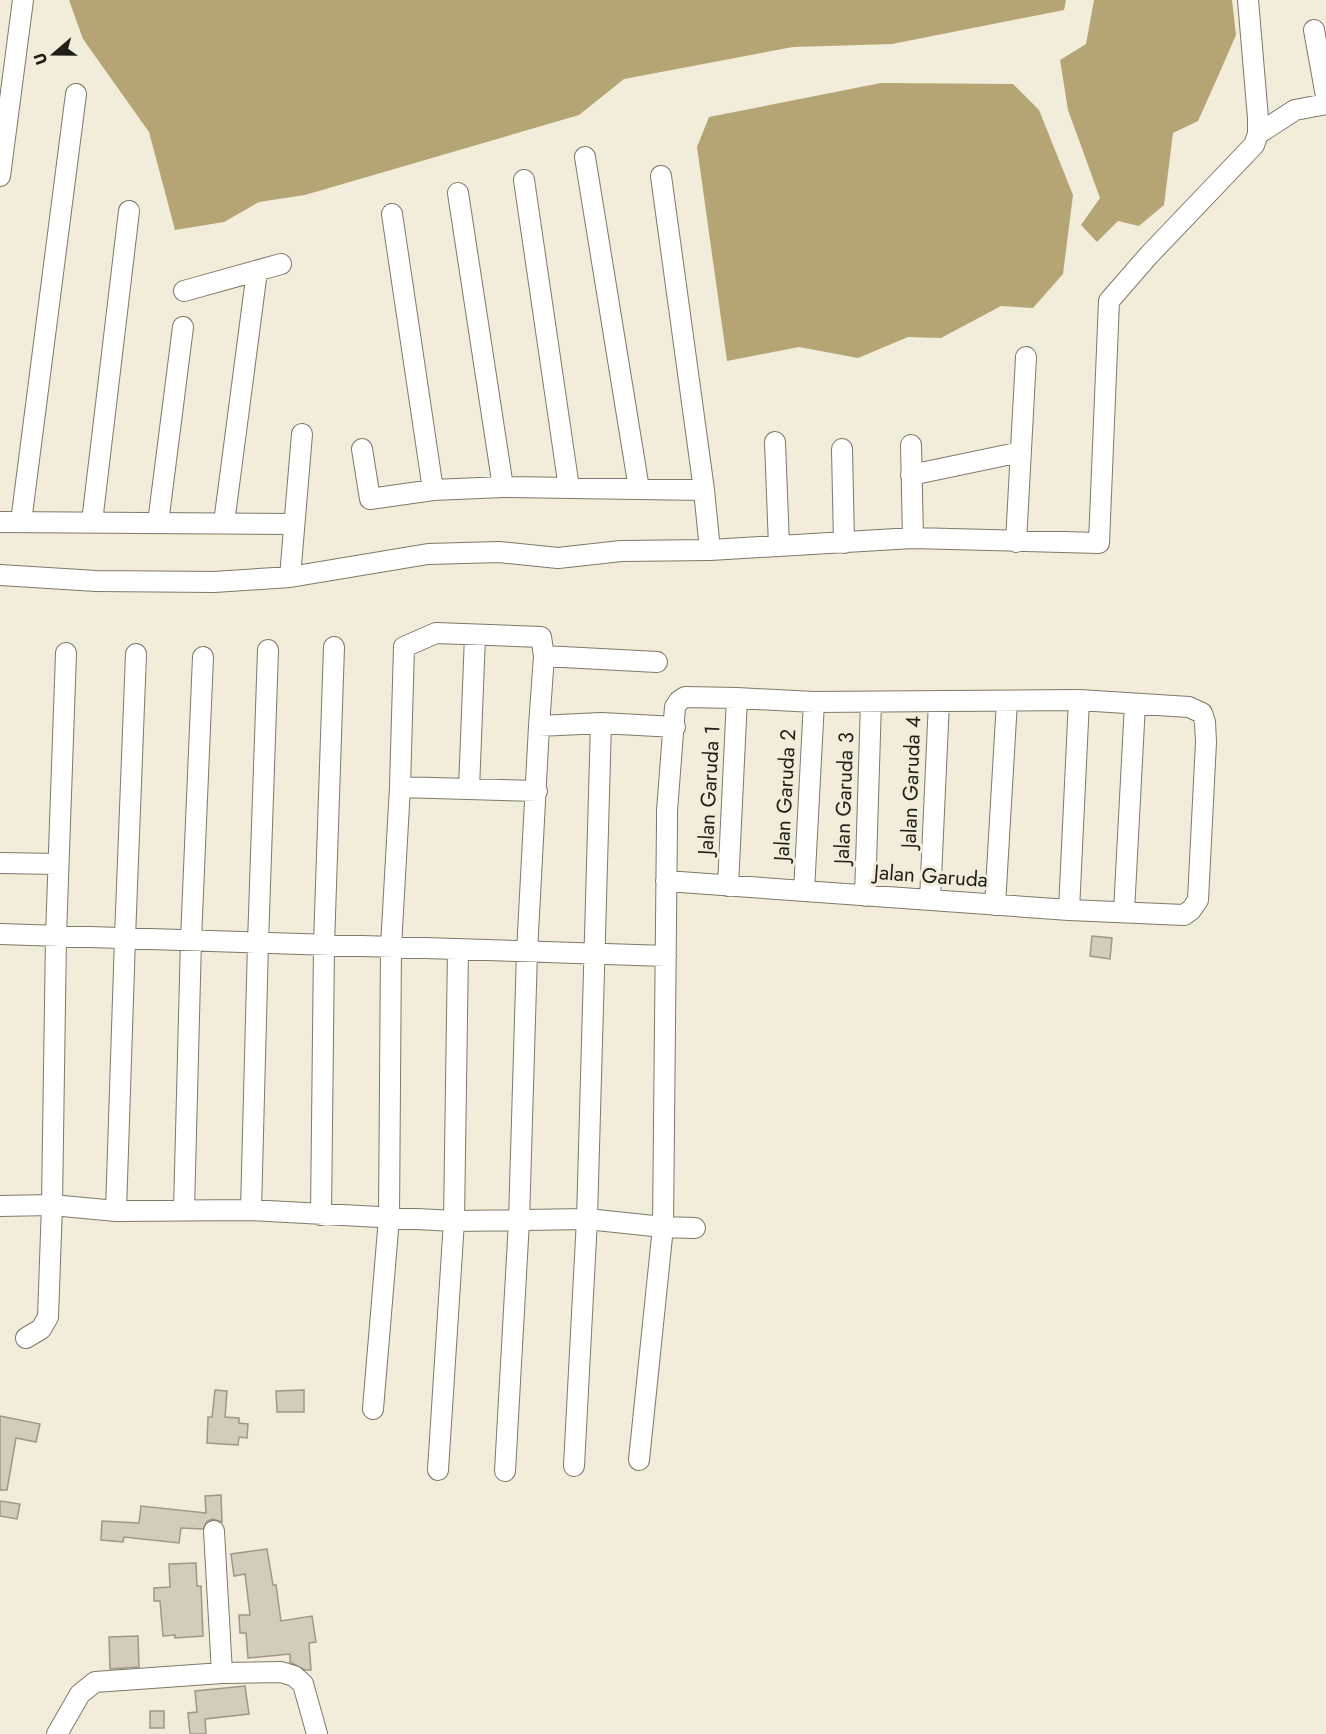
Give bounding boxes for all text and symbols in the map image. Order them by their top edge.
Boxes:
north arrow [24,24,84,84]
text: U [28,50,53,68]
street label: Jalan Garuda 4 [894,715,928,852]
street label: Jalan Garuda 1 [690,724,727,859]
street label: Jalan Garuda 2 [766,728,803,865]
street label: Jalan Garuda 3 [827,732,861,867]
street label: Jalan Garuda [870,857,989,895]

